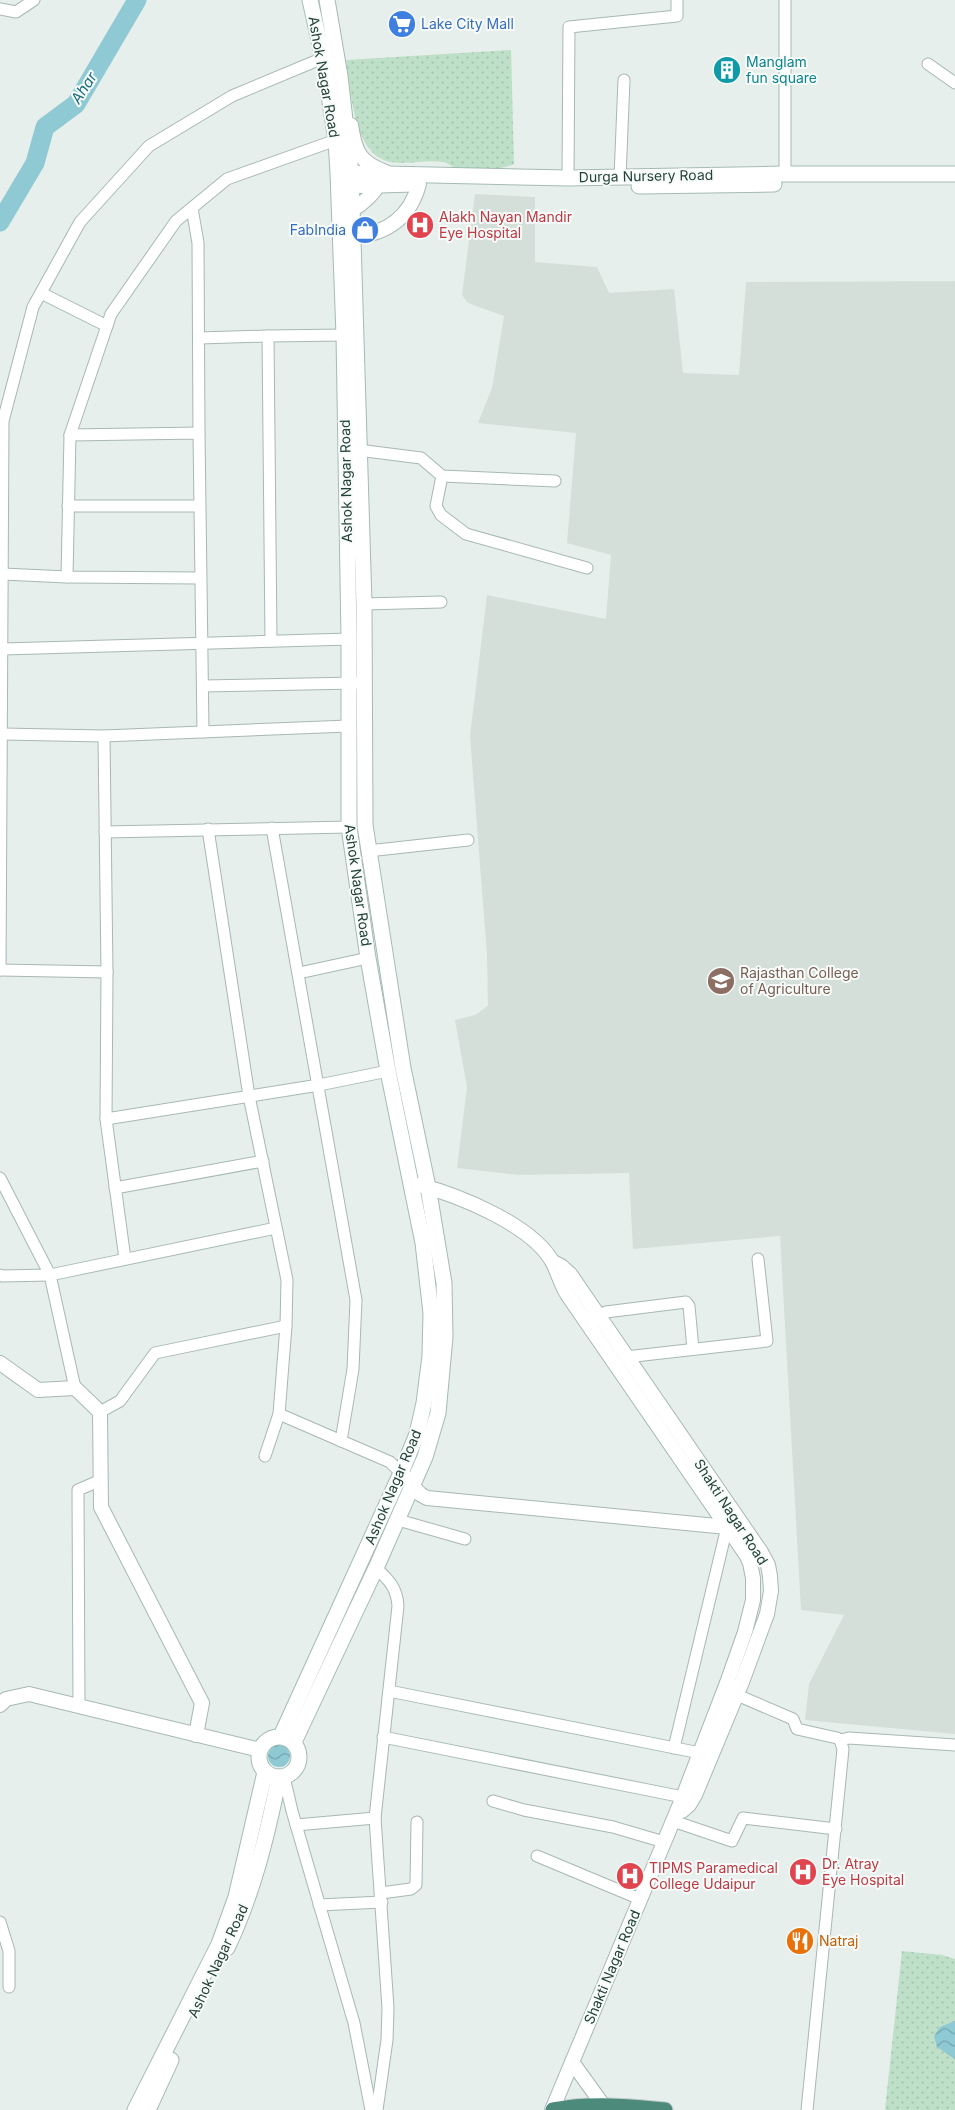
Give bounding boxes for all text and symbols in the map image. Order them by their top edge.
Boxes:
supermarket icon: Lake City Mall [387,9,417,39]
street label: Ashok Nagar Road [305,15,344,139]
place label: Lake City Mall [421,15,514,32]
place label: Manglam fun square [746,53,817,86]
building icon: Manglam fun square [712,55,742,85]
water label: Ahar [66,68,101,108]
street label: Durga Nursery Road [579,166,713,185]
place label: Alakh Nayan Mandir Eye Hospital [439,208,572,241]
hospital icon: Alakh Nayan Mandir Eye Hospital [405,210,435,240]
shop icon: FabIndia [350,215,380,245]
place label: FabIndia [290,221,346,238]
street label: Ashok Nagar Road [336,419,355,543]
street label: Ashok Nagar Road [342,823,375,947]
place label: Rajasthan College of Agriculture [740,964,859,997]
school or university icon: Rajasthan College of Agriculture [706,966,736,996]
street label: Ashok Nagar Road [361,1427,424,1547]
street label: Shakti Nagar Road [691,1456,772,1568]
place label: Dr. Atray Eye Hospital [822,1855,904,1888]
hospital icon: Dr. Atray Eye Hospital [788,1857,818,1887]
place label: TIPMS Paramedical College Udaipur [649,1859,778,1892]
hospital icon: TIPMS Paramedical College Udaipur [615,1861,645,1891]
street label: Ashok Nagar Road [184,1901,251,2020]
street label: Shakti Nagar Road [580,1907,643,2027]
restaurant icon: Natraj [785,1926,815,1956]
place label: Natraj [819,1932,859,1949]

